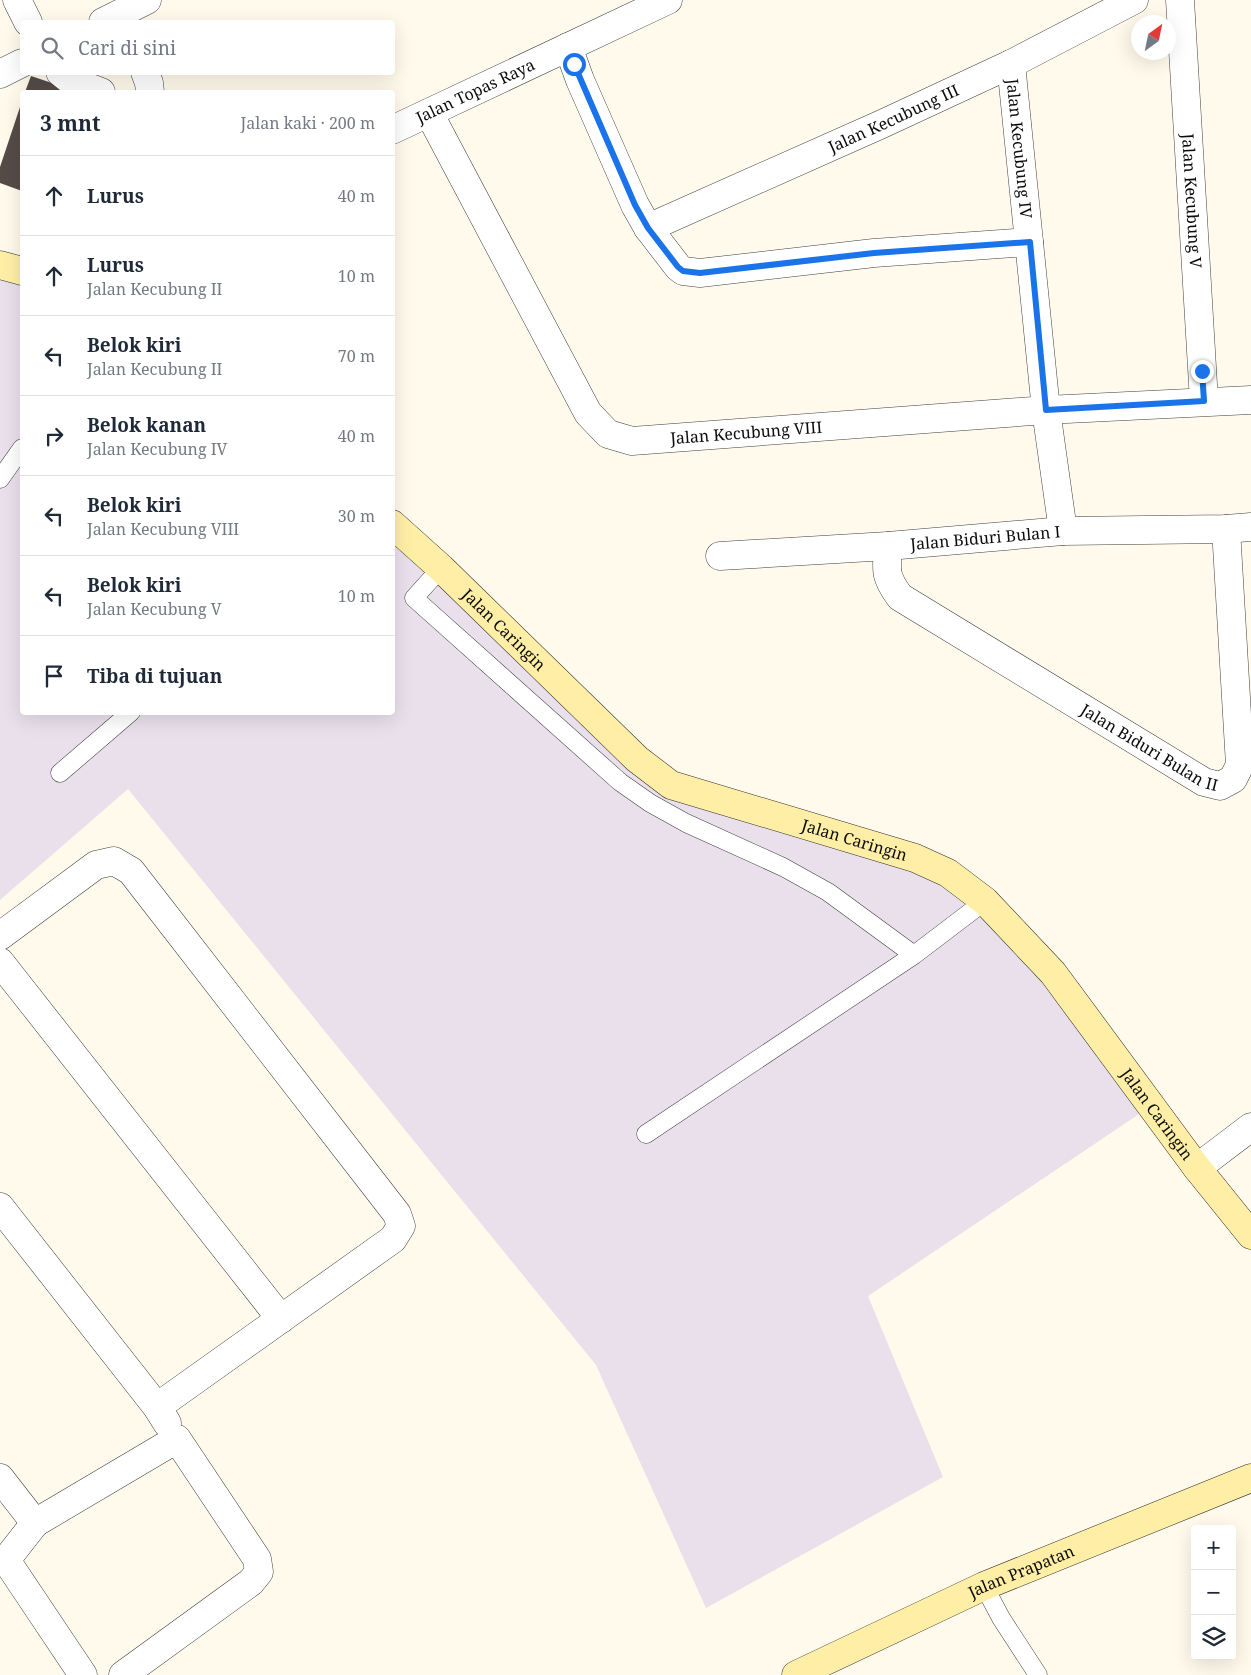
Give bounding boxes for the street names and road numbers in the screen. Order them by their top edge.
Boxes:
street label: Jalan Topas Raya [411,53,538,129]
street label: Jalan Kecubung IV [1001,77,1038,220]
street label: Jalan Kecubung III [824,79,963,158]
street label: Jalan Kecubung V [1177,132,1207,269]
street label: Jalan Kecubung VIII [668,416,823,449]
street label: Jalan Biduri Bulan I [908,520,1061,555]
street label: Jalan Caringin [457,583,551,675]
street label: Jalan Biduri Bulan II [1076,698,1220,796]
street label: Jalan Caringin [798,813,910,866]
street label: Jalan Caringin [1115,1063,1198,1164]
street label: Jalan Prapatan [963,1540,1078,1603]

